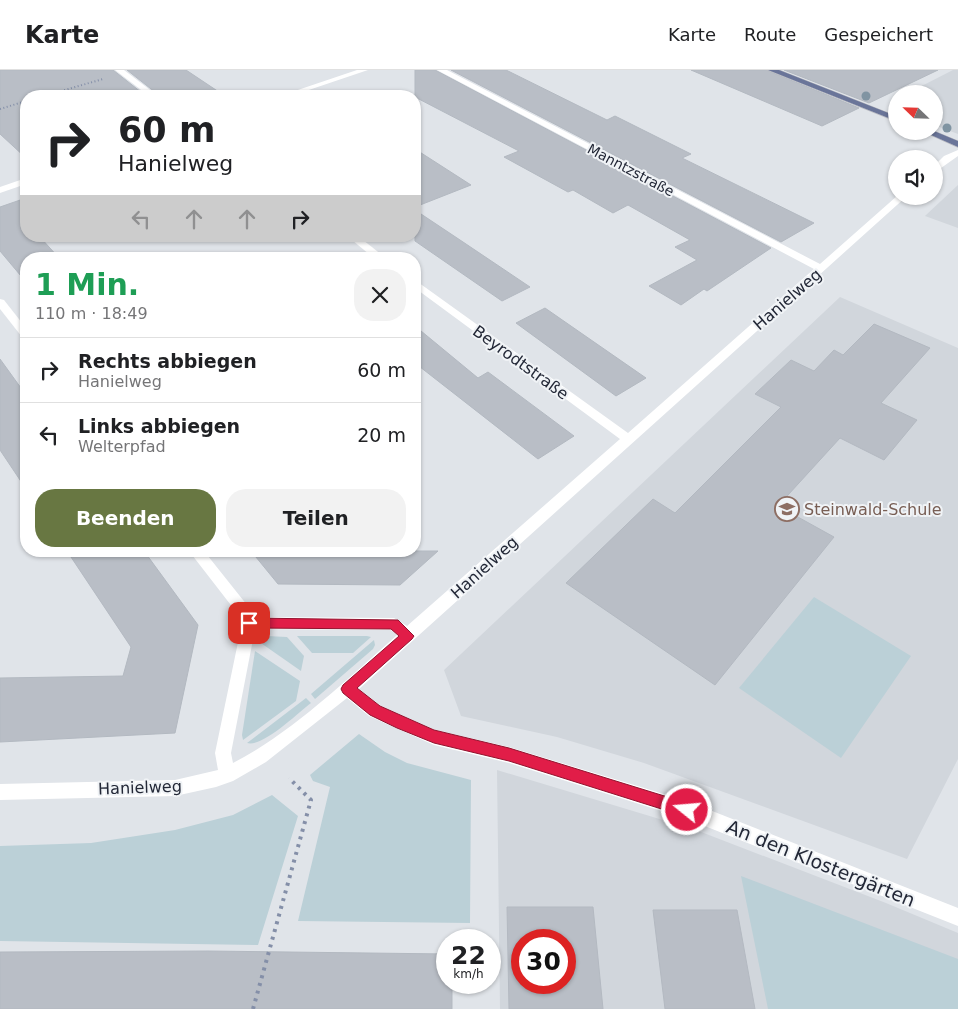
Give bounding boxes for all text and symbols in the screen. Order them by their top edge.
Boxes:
text: Karte [25,21,99,49]
text: Karte [668,24,716,45]
text: Route [744,24,796,45]
text: Gespeichert [824,24,933,45]
north arrow [888,85,942,140]
map controls [888,85,943,205]
icon: right [35,110,100,175]
text: 60 m [118,110,215,150]
street label: Manntzstraße [585,140,677,200]
button: sound [888,150,943,205]
text: Hanielweg [118,151,233,176]
icon: left [127,205,155,233]
icon: ahead [180,205,208,233]
icon: ahead [233,205,261,233]
icon: right [286,205,314,233]
street label: Hanielweg [749,265,825,334]
text: 1 Min. [35,267,139,302]
button: close [354,269,406,321]
text: 110 m · 18:49 [35,304,148,323]
street label: Beyrodtstraße [469,321,572,403]
text: Rechts abbiegen [78,350,257,372]
icon: right [35,356,63,384]
text: 60 m [357,359,406,381]
text: Hanielweg [78,372,162,391]
text: Links abbiegen [78,415,240,437]
icon: left [35,421,63,449]
text: 20 m [357,424,406,446]
text: Welterpfad [78,437,166,456]
button: Beenden [35,489,216,547]
button: Teilen [226,489,406,547]
school or university icon: Steinwald-Schule [774,496,800,522]
place label: Steinwald-Schule [804,500,942,519]
street label: Hanielweg [447,532,522,602]
pin [228,602,270,644]
icon: arrive [235,609,263,637]
street label: Hanielweg [98,777,182,798]
position arrow [660,783,712,835]
street label: An den Klostergärten [723,815,919,911]
speed limit sign: 30 [511,929,576,994]
text: 22 [451,941,486,970]
text: km/h [453,967,484,981]

